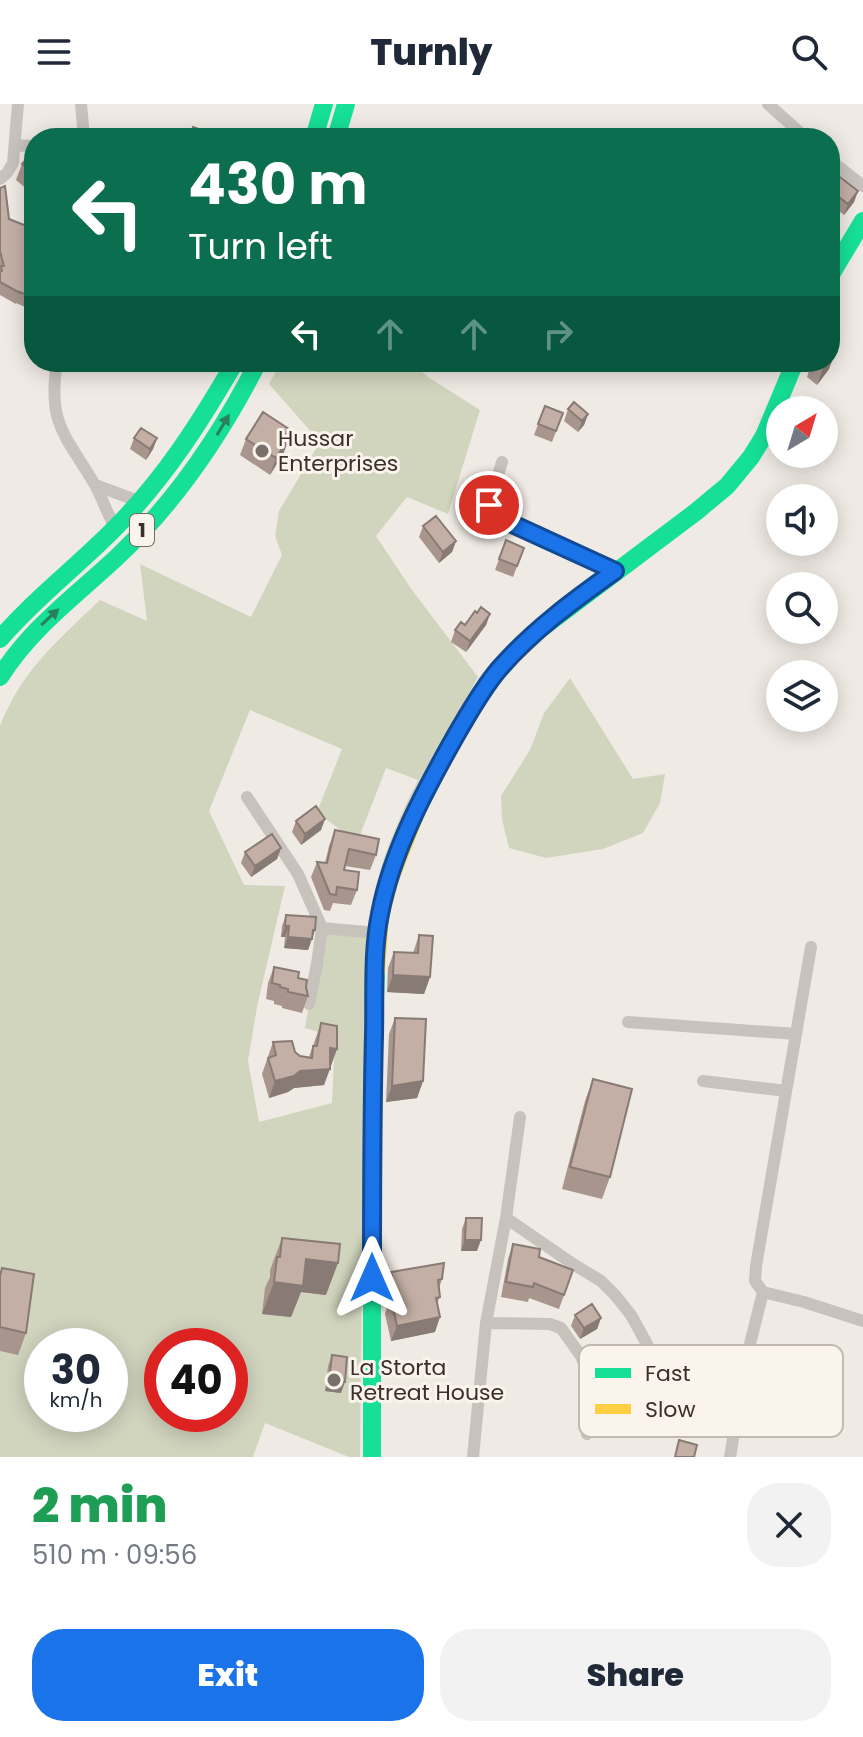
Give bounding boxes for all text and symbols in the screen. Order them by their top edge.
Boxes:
text: Turnly [371,27,492,78]
icon: menu [32,30,76,74]
icon: search [787,30,831,74]
text: 430 m [188,145,367,224]
icon: left [56,160,160,264]
text: Turn left [188,221,333,272]
icon: left [284,312,328,356]
icon: ahead [368,312,412,356]
icon: ahead [452,312,496,356]
icon: right [536,312,580,356]
north arrow [766,396,838,468]
map controls [766,396,838,732]
one-way arrow [216,414,230,436]
place label: Hussar Enterprises [278,423,398,479]
marker: Hussar Enterprises [253,442,271,460]
pin [455,471,523,539]
icon: arrive [467,483,511,527]
button: sound [766,484,838,556]
road number: 1 [130,514,154,546]
button: search [766,572,838,644]
one-way arrow [40,609,59,627]
button: layers [766,660,838,732]
position arrow [330,1236,414,1320]
speed limit sign: 40 [144,1328,248,1432]
text: 30 [51,1342,101,1398]
legend [579,1345,843,1437]
place label: La Storta Retreat House [350,1352,504,1408]
text: Fast [645,1358,690,1389]
marker: La Storta Retreat House [325,1371,343,1389]
text: km/h [49,1386,103,1414]
text: Slow [645,1394,695,1425]
text: 2 min [32,1472,167,1539]
button: close [747,1483,831,1567]
text: 510 m · 09:56 [32,1537,197,1573]
button: Exit [32,1629,424,1721]
button: Share [440,1629,831,1721]

